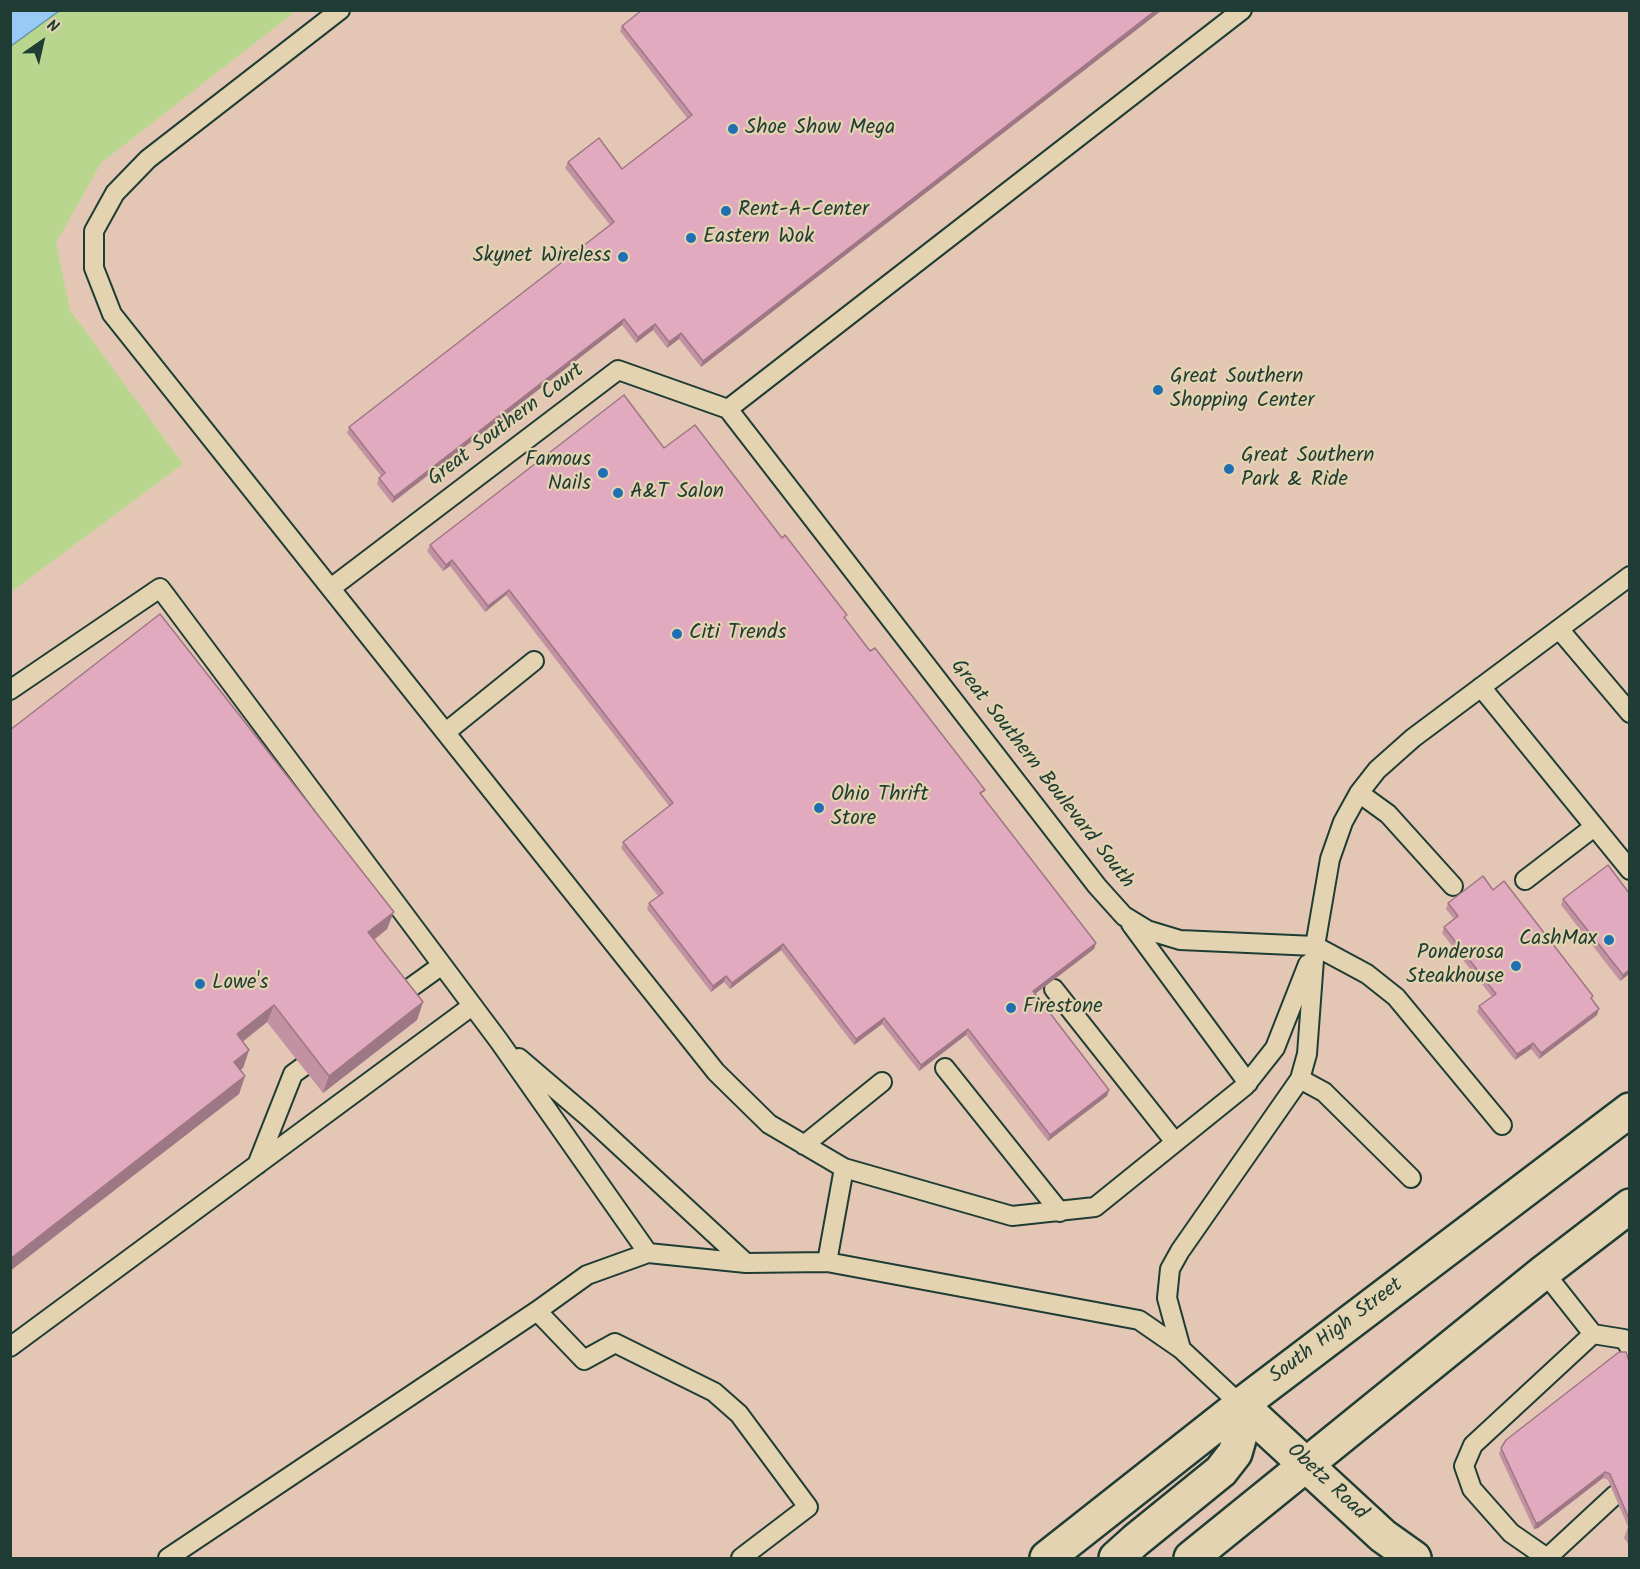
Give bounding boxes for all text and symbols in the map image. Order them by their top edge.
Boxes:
north arrow [12,12,72,72]
text: N [41,13,64,40]
place label: Shoe Show Mega [745,116,895,142]
marker: Shoe Show Mega [726,122,740,136]
place label: Rent-A-Center [738,198,869,224]
marker: Rent-A-Center [719,204,733,218]
place label: Eastern Wok [703,225,814,251]
marker: Eastern Wok [684,231,698,245]
place label: Skynet Wireless [473,244,611,270]
marker: Skynet Wireless [616,250,630,264]
street label: Great Southern Court [424,359,590,493]
place label: Great Southern Shopping Center [1170,365,1314,415]
marker: Great Southern Shopping Center [1151,383,1165,397]
place label: Great Southern Park & Ride [1241,444,1374,494]
place label: Famous Nails [525,448,591,498]
marker: Great Southern Park & Ride [1222,462,1236,476]
marker: Famous Nails [596,466,610,480]
place label: A&T Salon [630,480,724,506]
marker: A&T Salon [611,486,625,500]
place label: Citi Trends [689,621,786,647]
marker: Citi Trends [670,627,684,641]
street label: Great Southern Boulevard South [944,655,1138,895]
place label: Ohio Thrift Store [831,783,929,833]
marker: Ohio Thrift Store [812,801,826,815]
place label: CashMax [1519,927,1597,953]
marker: CashMax [1602,933,1616,947]
place label: Ponderosa Steakhouse [1406,941,1504,991]
marker: Ponderosa Steakhouse [1509,959,1523,973]
place label: Lowe's [212,971,269,997]
marker: Lowe's [193,977,207,991]
place label: Firestone [1023,995,1103,1021]
marker: Firestone [1004,1001,1018,1015]
street label: South High Street [1265,1274,1409,1390]
street label: Obetz Road [1280,1439,1372,1527]

